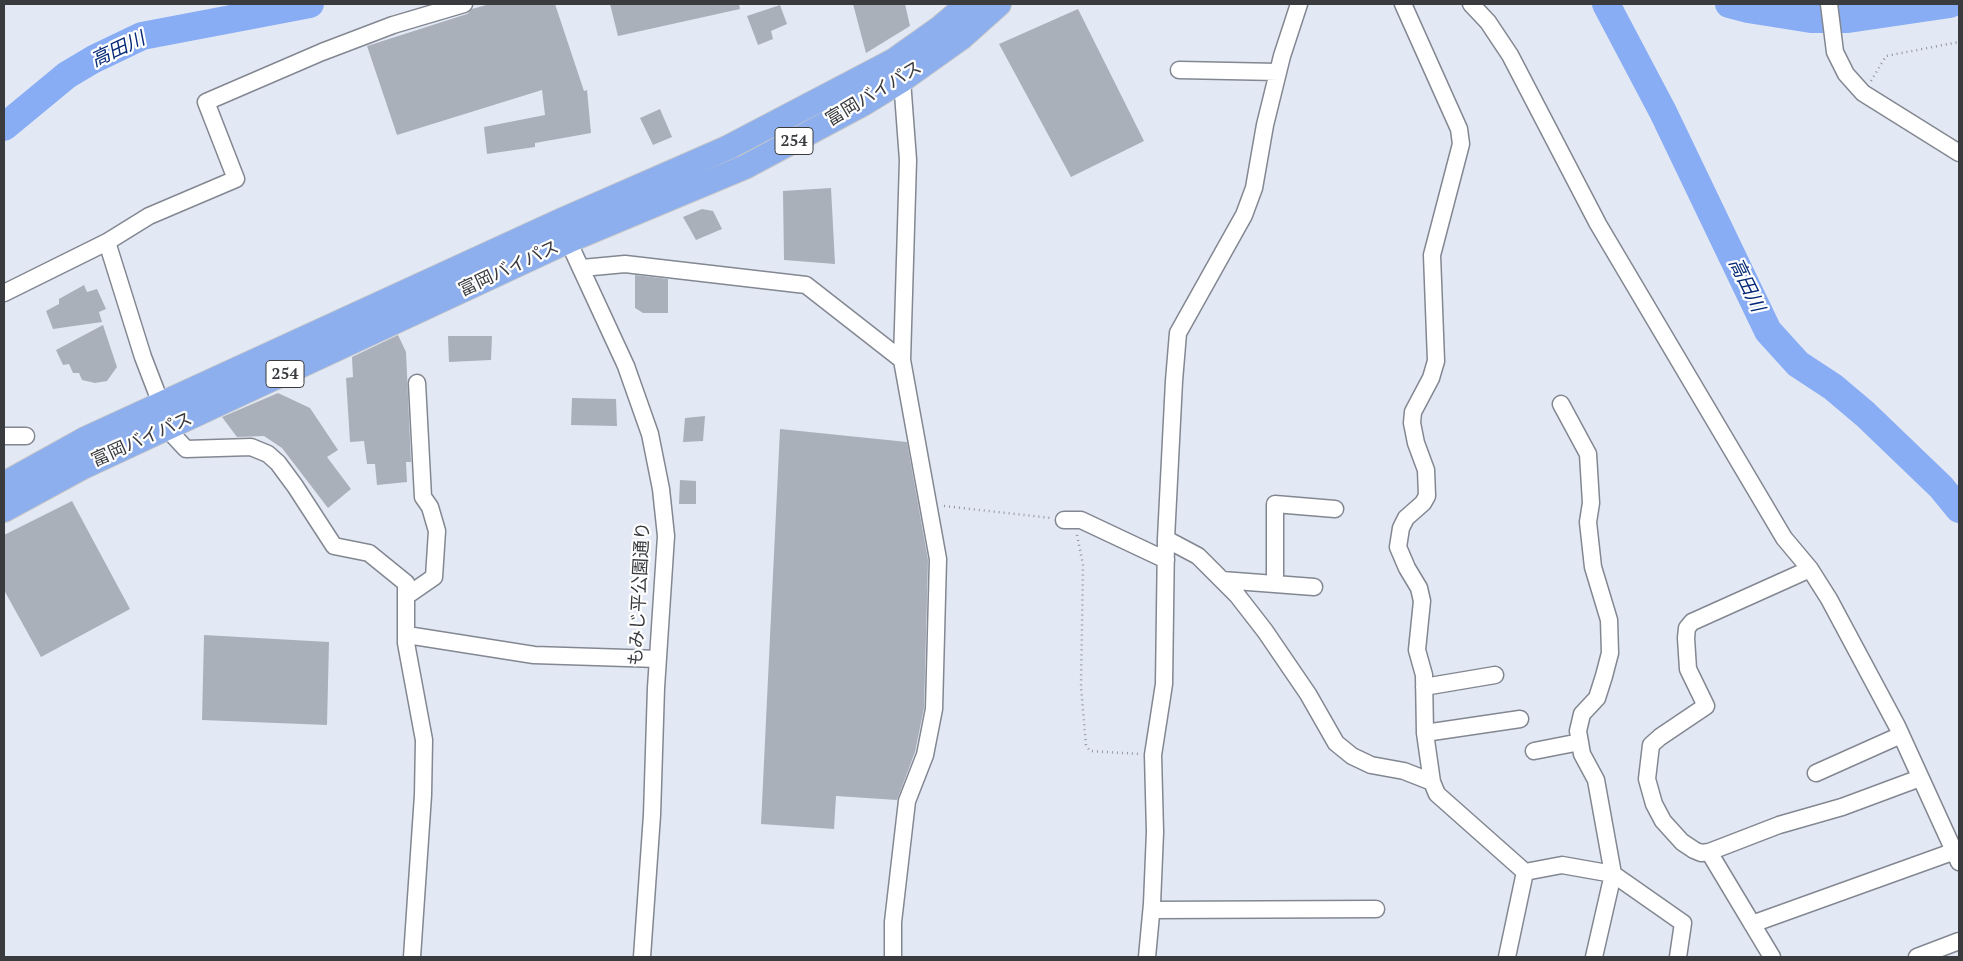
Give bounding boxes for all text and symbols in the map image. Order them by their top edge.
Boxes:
water label: 高田川 [87,28,149,72]
street label: 富岡バイパス [822,57,926,131]
road number: 254 [775,128,813,154]
street label: 富岡バイパス [455,236,563,302]
water label: 高田川 [1723,254,1769,316]
road number: 254 [266,360,304,388]
street label: 富岡バイパス [88,408,196,472]
street label: もみじ平公園通り [625,522,655,666]

